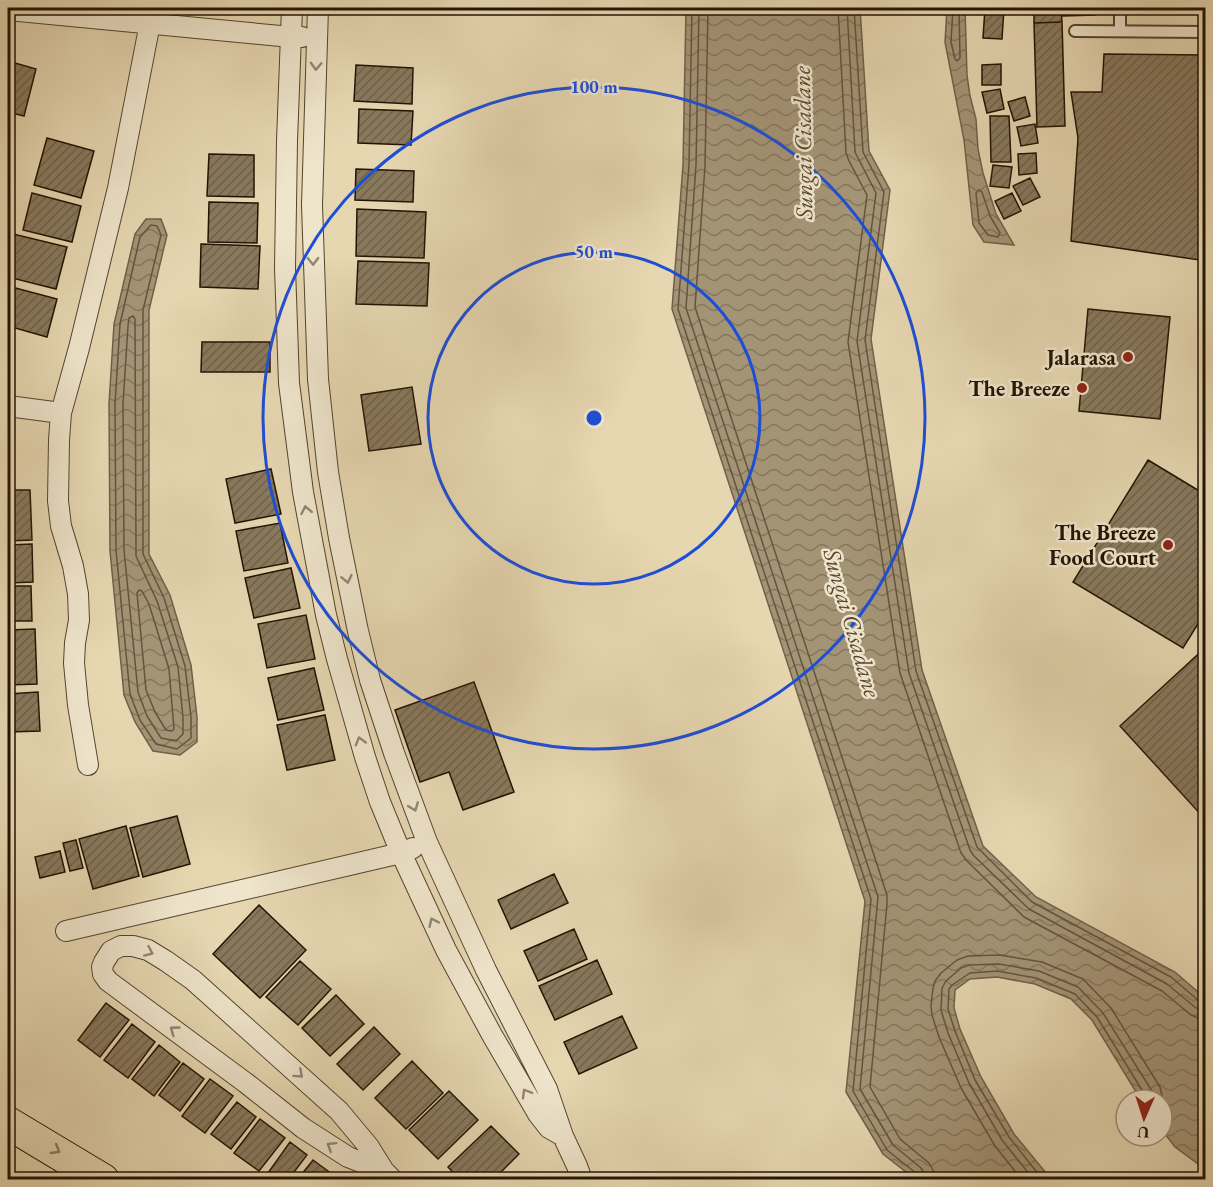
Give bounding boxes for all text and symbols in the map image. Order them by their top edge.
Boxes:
one-way arrow [310,61,323,70]
water label: Sungai Cisadane [786,65,819,221]
text: 100 m [570,75,618,98]
text: 50 m [575,240,613,263]
one-way arrow [307,256,320,265]
place label: Jalarasa [1044,343,1116,372]
marker: Jalarasa [1121,350,1135,364]
place label: The Breeze [968,374,1070,403]
marker: The Breeze [1075,381,1089,395]
centre of rings [584,408,604,428]
one-way arrow [300,506,313,516]
place label: The Breeze Food Court [1049,518,1157,572]
marker: The Breeze Food Court [1161,538,1175,552]
water label: Sungai Cisadane [816,544,889,702]
one-way arrow [340,574,353,584]
one-way arrow [355,736,367,747]
one-way arrow [406,801,419,811]
one-way arrow [428,917,440,928]
one-way arrow [142,944,153,956]
one-way arrow [170,1026,181,1037]
one-way arrow [292,1067,303,1078]
north arrow [1114,1088,1174,1148]
one-way arrow [522,1089,533,1099]
text: U [1137,1122,1150,1143]
one-way arrow [50,1143,60,1155]
one-way arrow [326,1143,337,1154]

